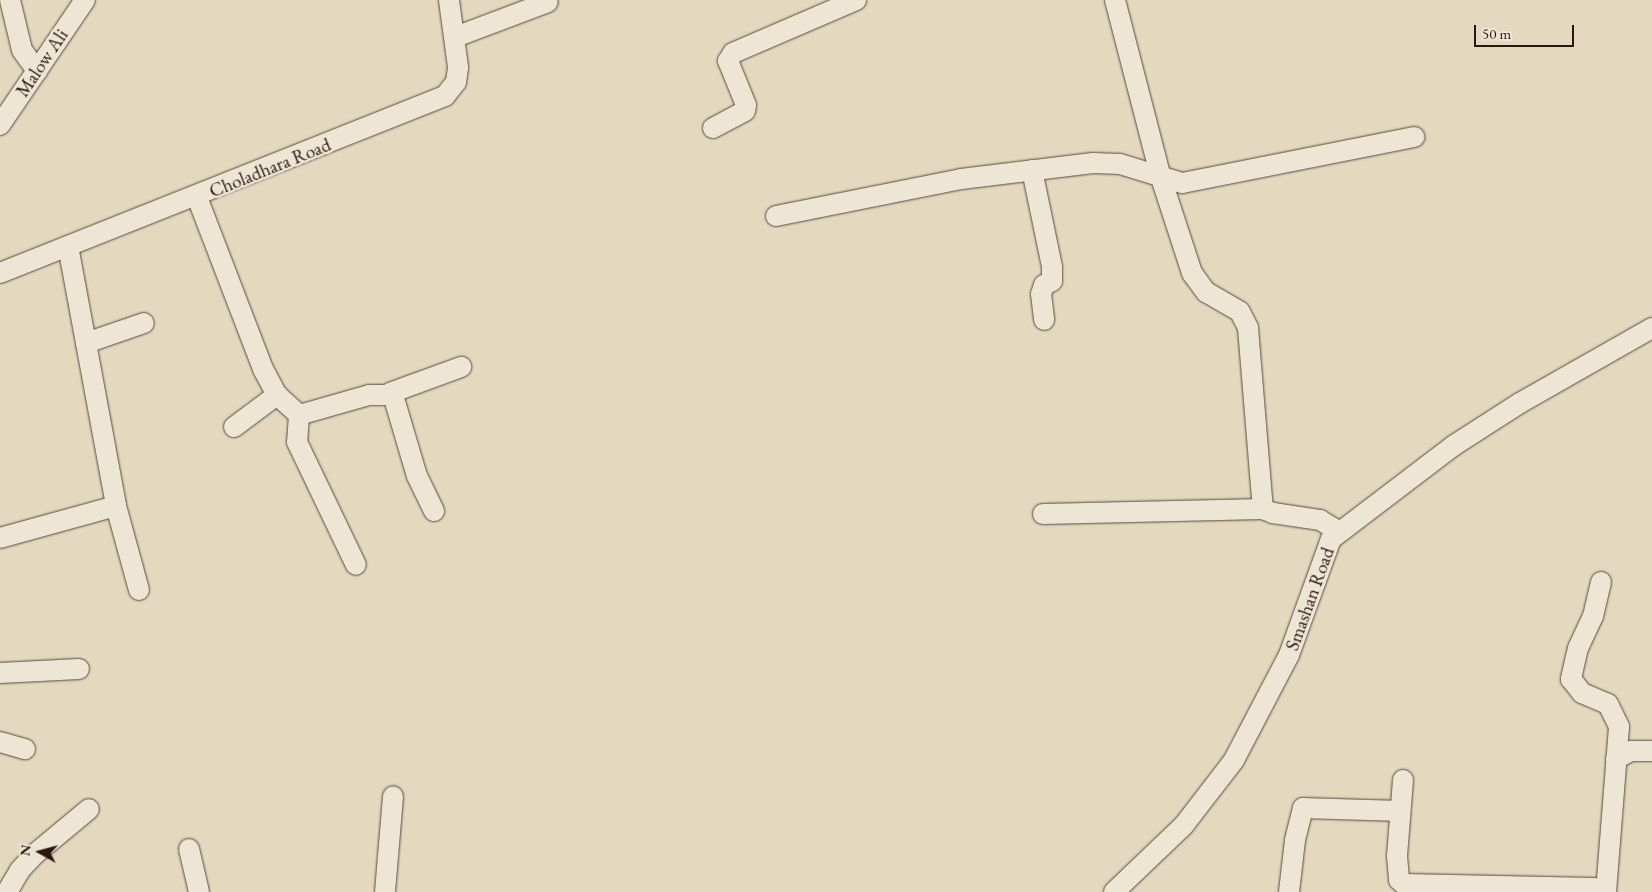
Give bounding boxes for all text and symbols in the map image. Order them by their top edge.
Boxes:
scale bar [1477,15,1577,47]
text: 50 m [1482,24,1511,43]
street label: Malow Ali [11,25,73,101]
street label: Choladhara Road [206,133,334,203]
street label: Smashan Road [1281,544,1339,654]
north arrow [15,827,65,877]
text: N [15,843,35,857]

